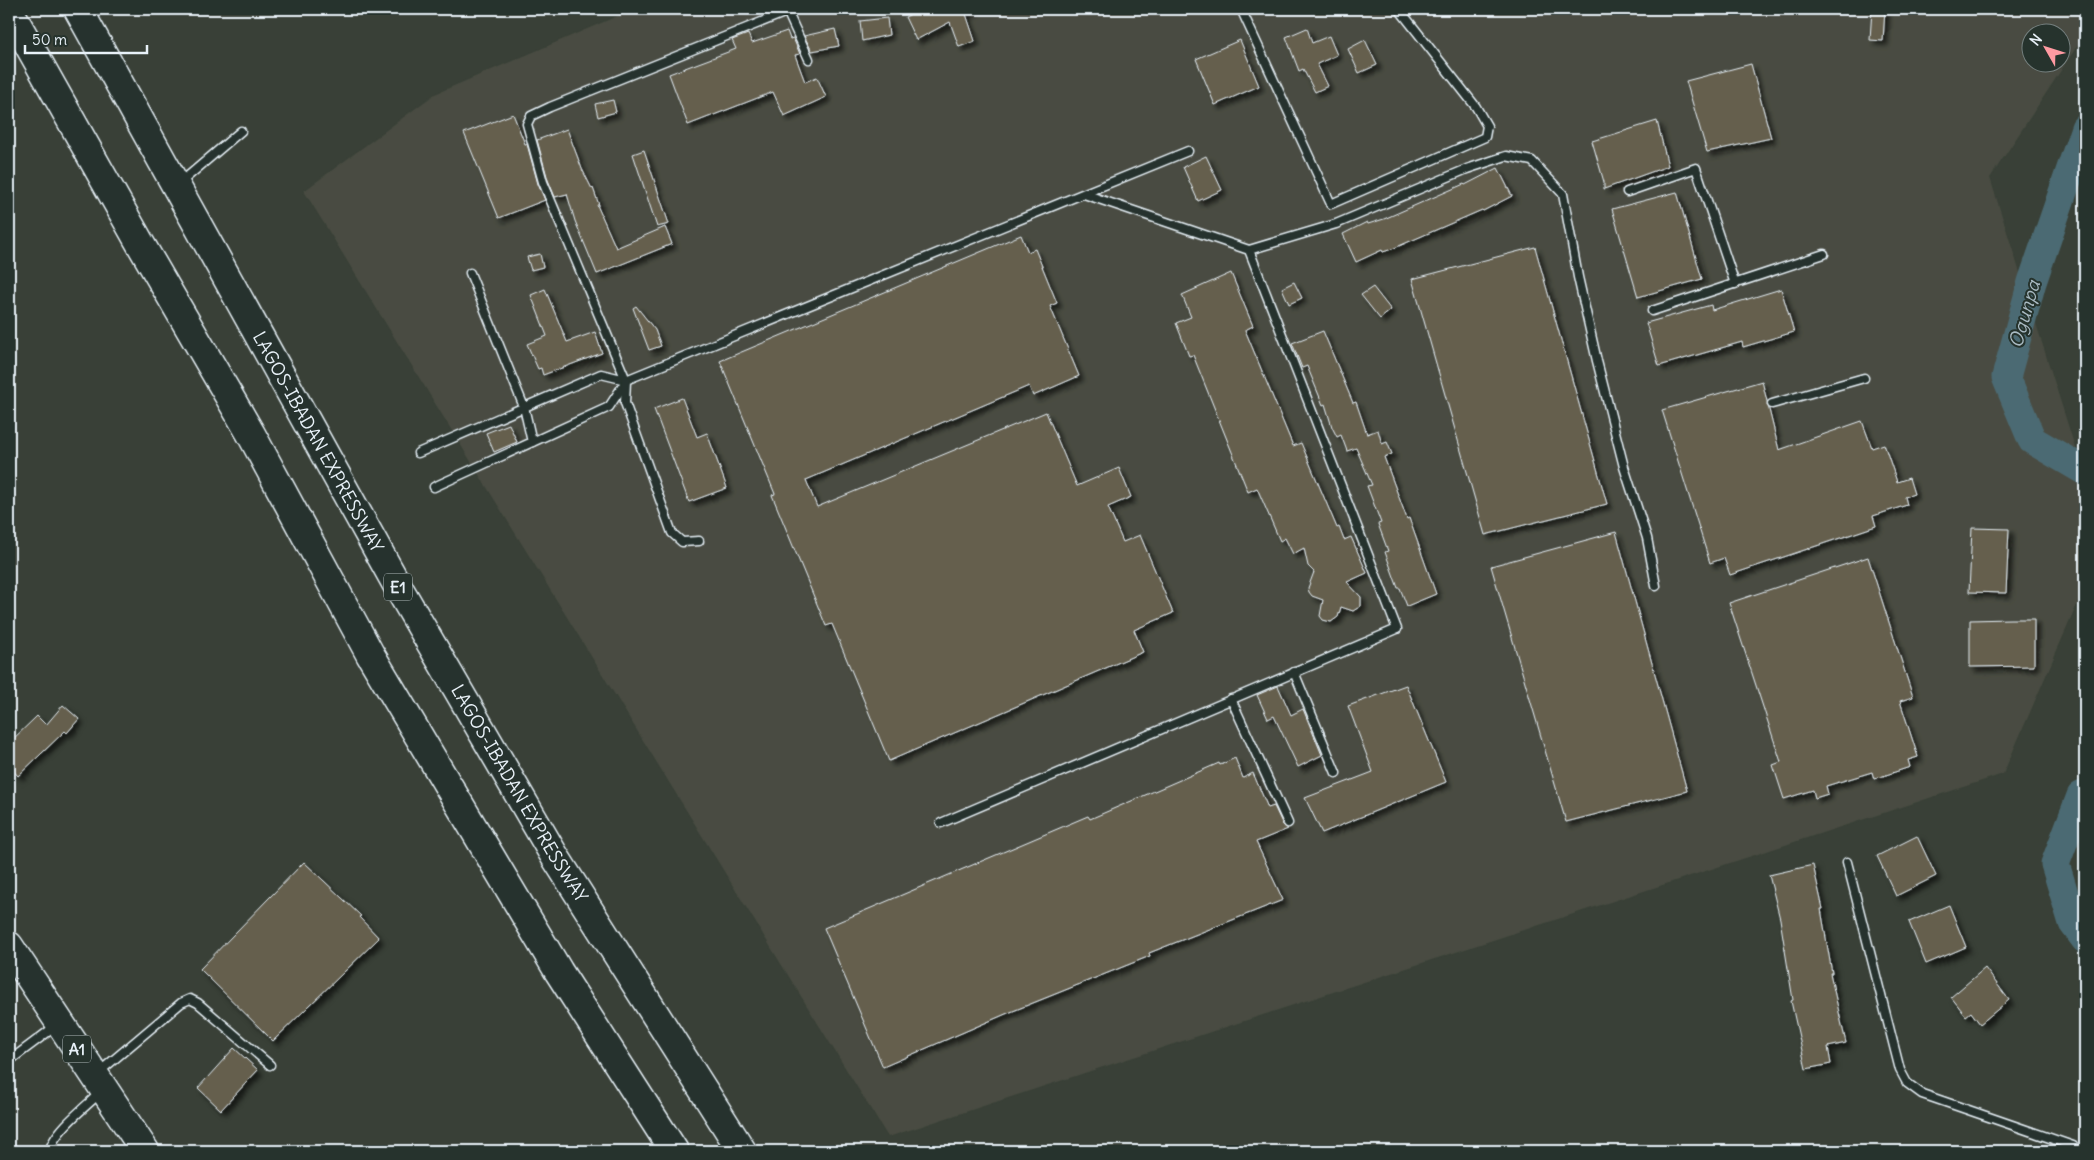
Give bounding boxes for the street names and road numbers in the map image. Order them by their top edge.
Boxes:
street label: LAGOS-IBADAN EXPRESSWAY [248,327,389,556]
road number: E1 [384,574,412,600]
street label: LAGOS-IBADAN EXPRESSWAY [446,680,593,906]
road number: A1 [63,1036,91,1062]

